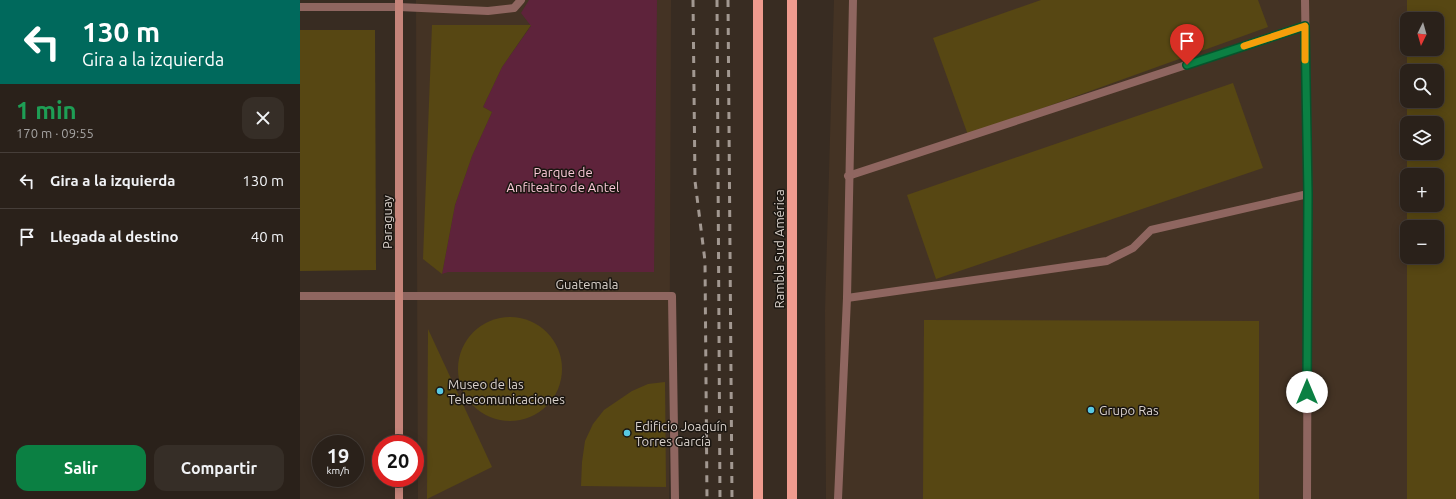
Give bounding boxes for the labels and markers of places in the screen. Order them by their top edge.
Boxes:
pin [1170,24,1204,65]
place label: Museo de las Telecomunicaciones [448,377,565,406]
marker: Museo de las Telecomunicaciones [435,386,445,396]
place label: Grupo Ras [1099,403,1159,417]
marker: Grupo Ras [1086,405,1096,415]
place label: Edificio Joaquín Torres García [635,419,727,448]
marker: Edificio Joaquín Torres García [622,428,632,438]

